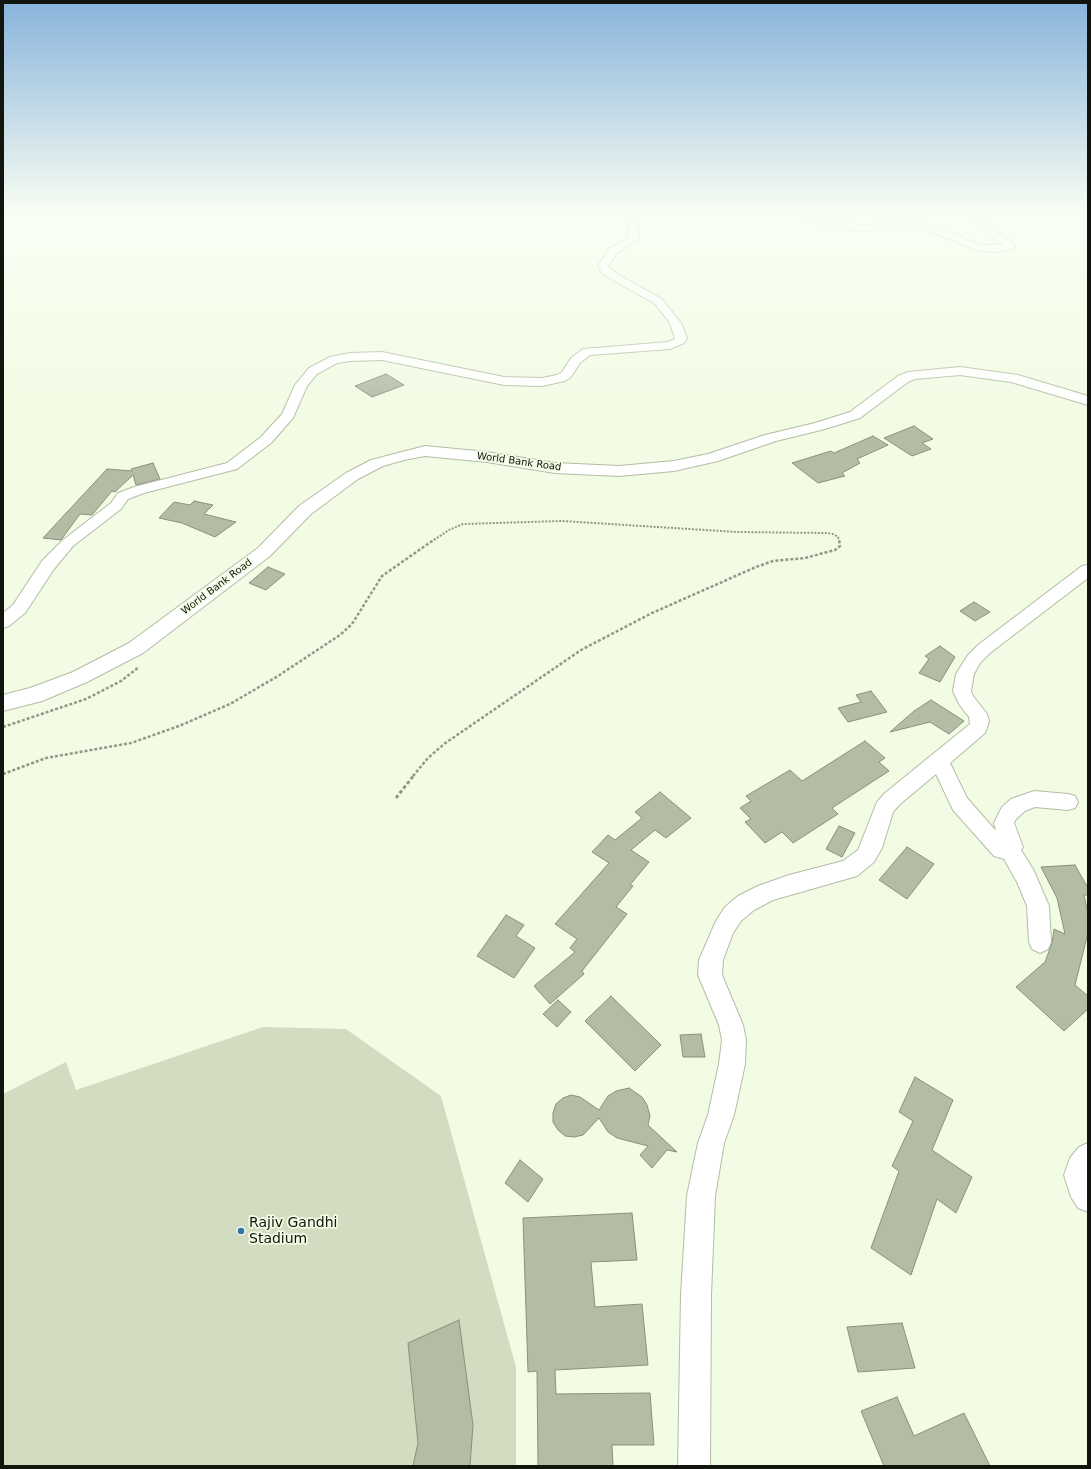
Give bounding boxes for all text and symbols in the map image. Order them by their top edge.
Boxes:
street label: World Bank Road [476,450,562,474]
street label: World Bank Road [179,557,255,617]
place label: Rajiv Gandhi Stadium [249,1215,337,1248]
marker: Rajiv Gandhi Stadium [236,1226,246,1236]

